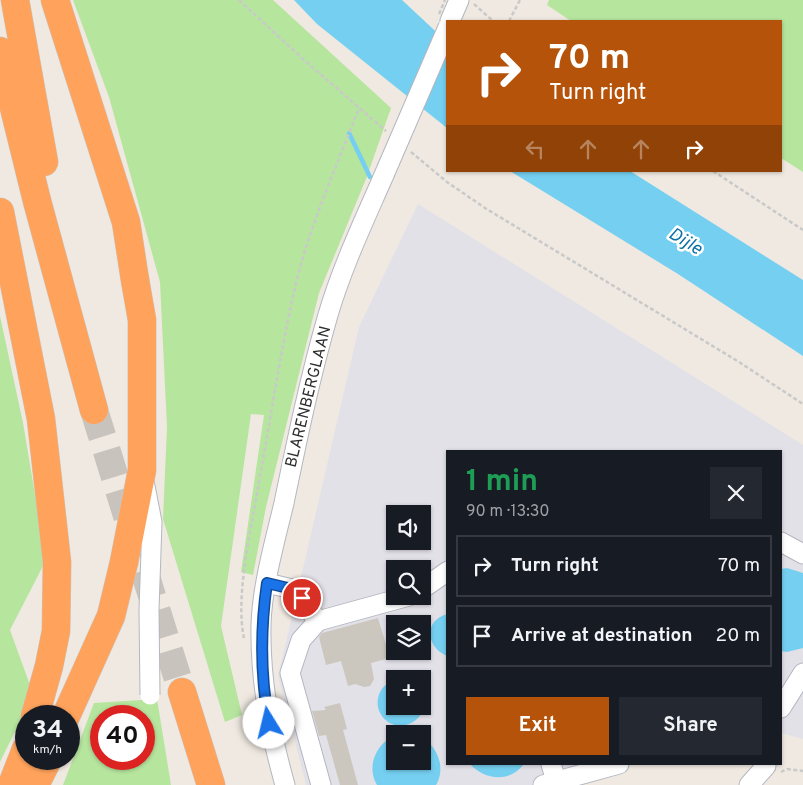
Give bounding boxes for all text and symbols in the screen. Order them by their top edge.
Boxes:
text: 70 m [549,37,630,81]
icon: right [466,40,531,105]
text: Turn right [549,80,646,107]
icon: left [521,135,549,163]
icon: ahead [574,135,602,163]
icon: ahead [627,135,655,163]
icon: right [680,135,708,163]
water label: Dijle [664,223,707,261]
street label: BLARENBERGLAAN [282,324,336,470]
text: 1 min [466,464,538,501]
button: close [710,467,762,519]
text: 90 m · 13:30 [466,502,549,522]
map controls [386,505,431,770]
button: sound [386,505,431,550]
icon: right [468,552,496,580]
text: Turn right [511,554,599,578]
text: 70 m [718,554,760,578]
button: search [386,560,431,605]
pin [281,577,323,619]
icon: arrive [288,584,316,612]
button: layers [386,615,431,660]
icon: arrive [468,622,496,650]
text: Arrive at destination [511,624,692,648]
text: 20 m [716,624,760,648]
button: + [386,670,431,715]
position arrow [242,696,294,748]
button: Exit [466,697,609,755]
button: Share [619,697,762,755]
speed limit sign: 40 [90,705,155,770]
text: 34 [32,715,63,747]
button: − [386,725,431,770]
text: km/h [33,742,62,758]

